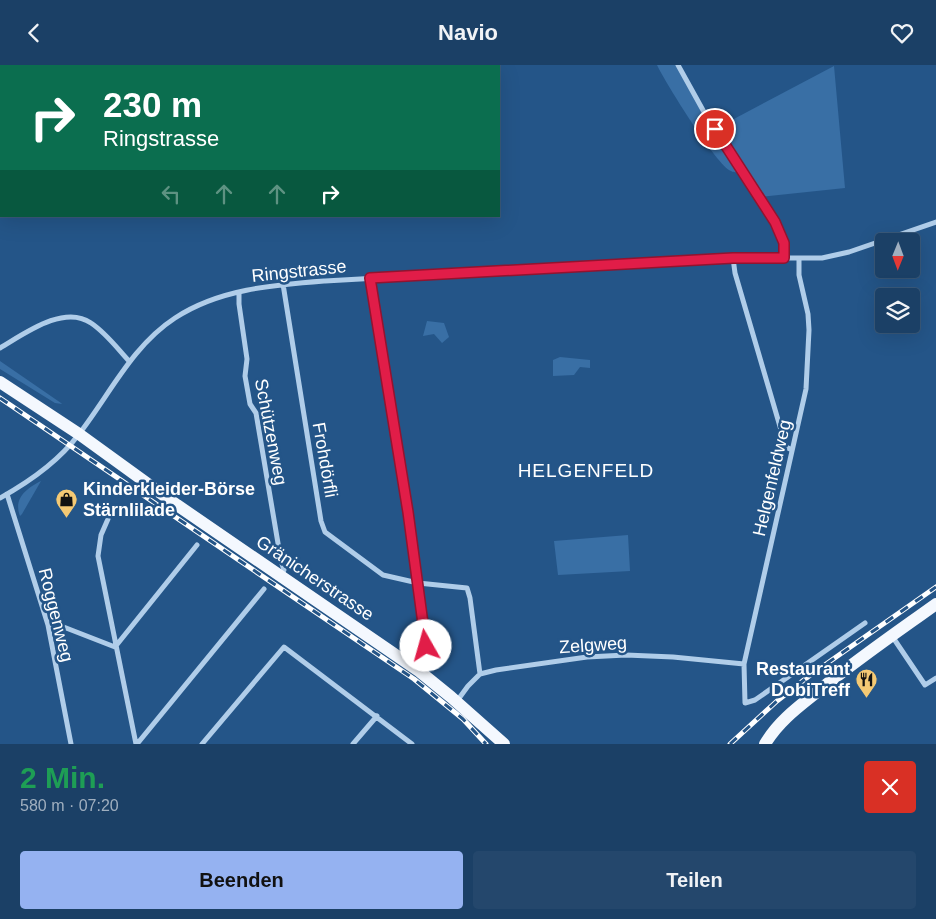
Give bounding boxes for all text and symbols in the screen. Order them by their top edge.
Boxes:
icon: back [20,19,48,47]
icon: heart [888,19,916,47]
text: Navio [438,20,498,45]
icon: right [20,85,85,150]
text: 230 m [103,85,202,124]
pin [694,108,736,150]
icon: arrive [701,115,729,143]
text: Ringstrasse [103,126,219,151]
icon: left [157,180,185,208]
icon: ahead [210,180,238,208]
icon: ahead [263,180,291,208]
icon: right [316,180,344,208]
north arrow [875,233,920,277]
map controls [875,233,920,333]
street label: Ringstrasse [251,256,347,286]
button: layers [875,288,920,333]
street label: Schützenweg [251,377,291,487]
street label: Helgenfeldweg [749,418,795,538]
street label: Frohdörfli [309,421,341,499]
district label: HELGENFELD [518,460,654,481]
place label: Kinderkleider-Börse Stärnlilade [83,479,255,520]
shop icon: Kinderkleider-Börse Stärnlilade [55,487,79,518]
street label: Gränicherstrasse [253,531,377,625]
street label: Roggenweg [35,566,77,664]
position arrow [399,619,451,671]
street label: Zelgweg [558,633,628,657]
place label: Restaurant DobiTreff [756,659,851,700]
restaurant icon: Restaurant DobiTreff [854,667,878,698]
text: 2 Min. [20,761,105,794]
button: close [864,761,916,813]
text: 580 m · 07:20 [20,797,119,814]
button: Beenden [20,851,463,909]
button: Teilen [473,851,916,909]

